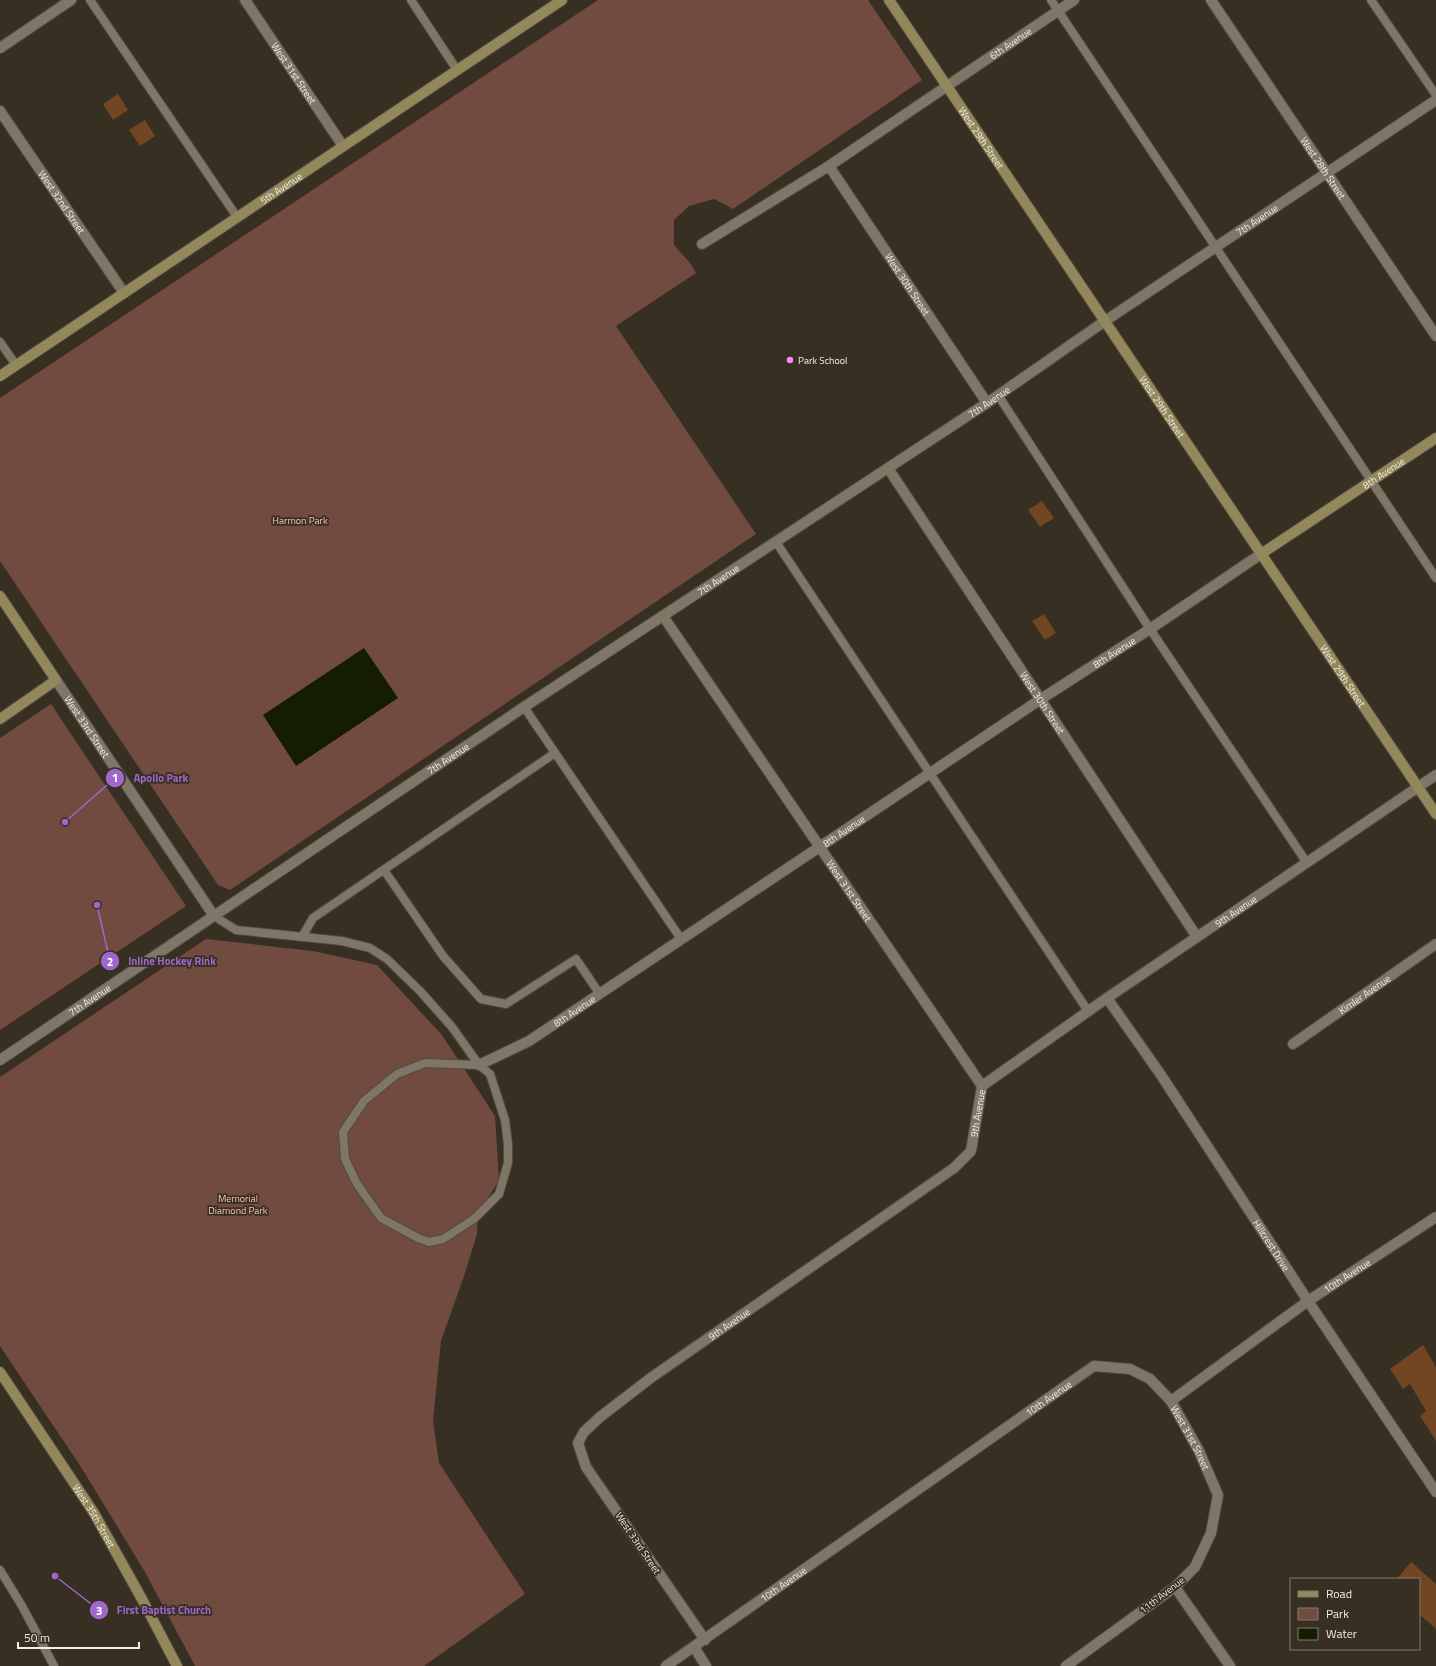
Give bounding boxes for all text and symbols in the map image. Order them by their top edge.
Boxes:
street label: 6th Avenue [986,24,1034,63]
street label: West 31st Street [268,39,320,107]
street label: West 29th Street [955,104,1008,172]
street label: West 28th Street [1297,134,1350,202]
street label: West 32nd Street [35,167,89,237]
street label: 5th Avenue [257,168,305,208]
street label: 7th Avenue [1233,200,1281,239]
street label: West 30th Street [881,250,934,319]
place label: Park School [798,353,847,368]
marker: Park School [785,355,795,365]
street label: West 29th Street [1136,373,1189,441]
street label: 7th Avenue [965,382,1013,421]
street label: 8th Avenue [1359,453,1408,492]
park label: Harmon Park [272,513,328,528]
street label: 7th Avenue [694,560,742,599]
street label: 8th Avenue [1090,633,1138,671]
street label: West 29th Street [1317,641,1370,710]
street label: West 30th Street [1016,668,1069,737]
street label: West 33rd Street [61,692,114,761]
street label: 7th Avenue [424,739,472,778]
callout: Apollo Park [105,766,196,789]
text: 1 [112,768,118,787]
text: Apollo Park [134,770,189,786]
street label: 8th Avenue [820,811,868,850]
street label: West 31st Street [823,857,876,925]
street label: 9th Avenue [1212,891,1260,930]
callout: Inline Hockey Rink [100,950,224,973]
text: 2 [107,952,113,971]
text: Inline Hockey Rink [128,953,216,969]
street label: Kimler Avenue [1335,971,1393,1018]
street label: 7th Avenue [65,980,114,1019]
street label: 8th Avenue [550,991,598,1030]
street label: 9th Avenue [966,1088,989,1138]
park label: Memorial Diamond Park [208,1191,268,1218]
street label: Hillcrest Drive [1249,1216,1294,1274]
street label: 10th Avenue [1320,1255,1373,1297]
street label: 9th Avenue [705,1304,753,1344]
street label: 10th Avenue [1022,1376,1075,1419]
street label: West 31st Street [1167,1402,1214,1473]
street label: West 35th Street [69,1481,120,1551]
street label: West 33rd Street [612,1509,665,1577]
street label: 10th Avenue [757,1562,809,1605]
street label: 11th Avenue [1136,1573,1188,1617]
legend [1290,1578,1420,1650]
text: Road [1326,1584,1352,1603]
callout: First Baptist Church [89,1599,219,1622]
text: 3 [96,1601,102,1620]
text: First Baptist Church [117,1602,211,1618]
text: Park [1326,1604,1349,1623]
scale bar [18,1624,139,1650]
text: Water [1326,1624,1357,1643]
text: 50 m [24,1628,50,1647]

